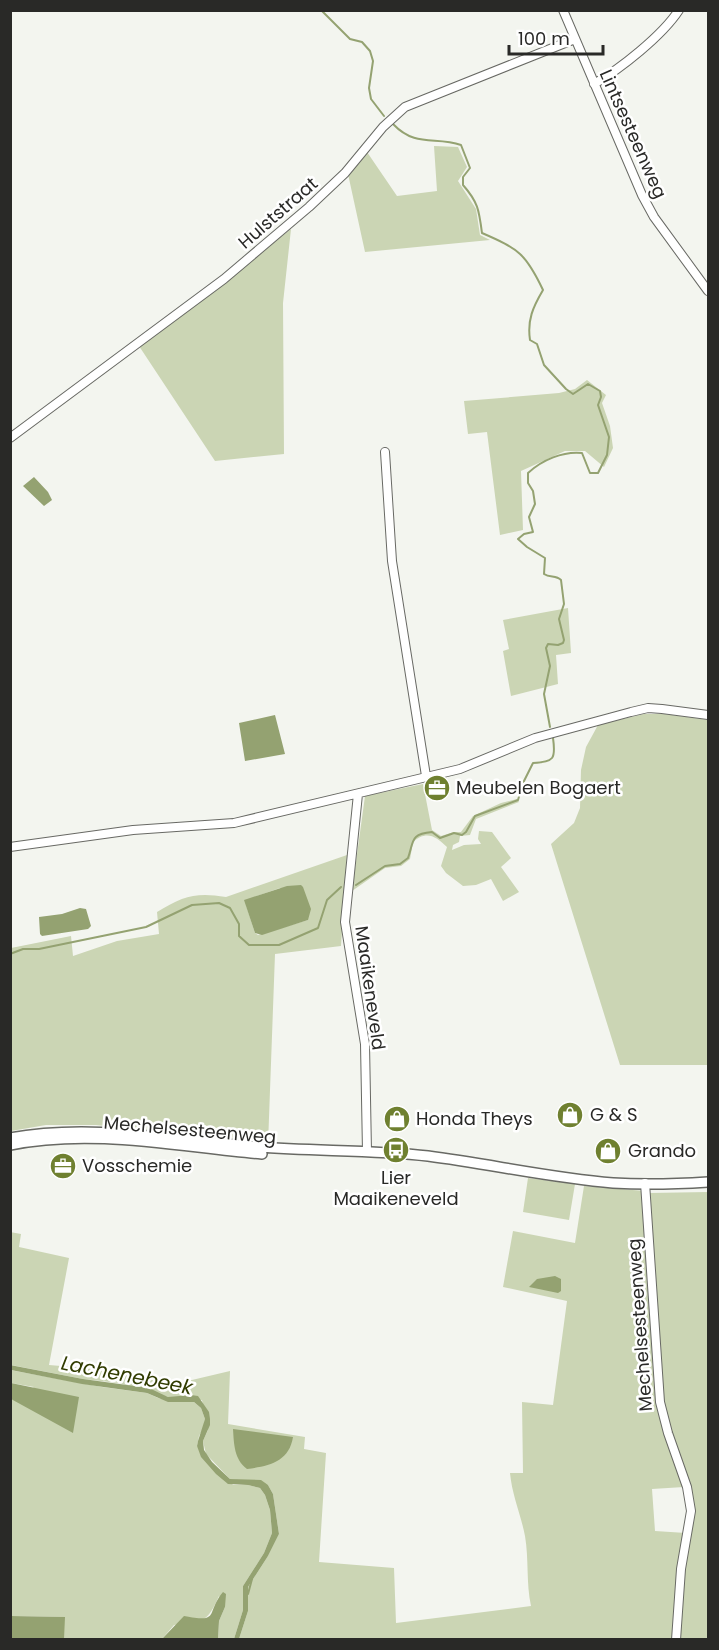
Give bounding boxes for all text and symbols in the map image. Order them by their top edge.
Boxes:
scale bar [509,18,604,56]
text: 100 m [518,26,570,51]
street label: Lintsesteenweg [594,65,673,202]
street label: Hulststraat [233,171,323,254]
office icon: Meubelen Bogaert [422,773,452,803]
place label: Meubelen Bogaert [456,775,621,800]
street label: Maaikeneveld [349,924,392,1052]
shop icon: G & S [555,1100,585,1130]
place label: G & S [590,1102,637,1127]
shop icon: Honda Theys [382,1104,412,1134]
place label: Honda Theys [416,1106,533,1131]
street label: Mechelsesteenweg [103,1110,277,1149]
bus stop icon: Lier Maaikeneveld [381,1135,411,1165]
shop icon: Grando [593,1136,623,1166]
place label: Grando [628,1138,696,1163]
office icon: Vosschemie [48,1151,78,1181]
place label: Vosschemie [82,1153,192,1178]
place label: Lier Maaikeneveld [333,1165,459,1211]
street label: Mechelsesteenweg [621,1238,658,1412]
water label: Lachenebeek [59,1349,197,1402]

